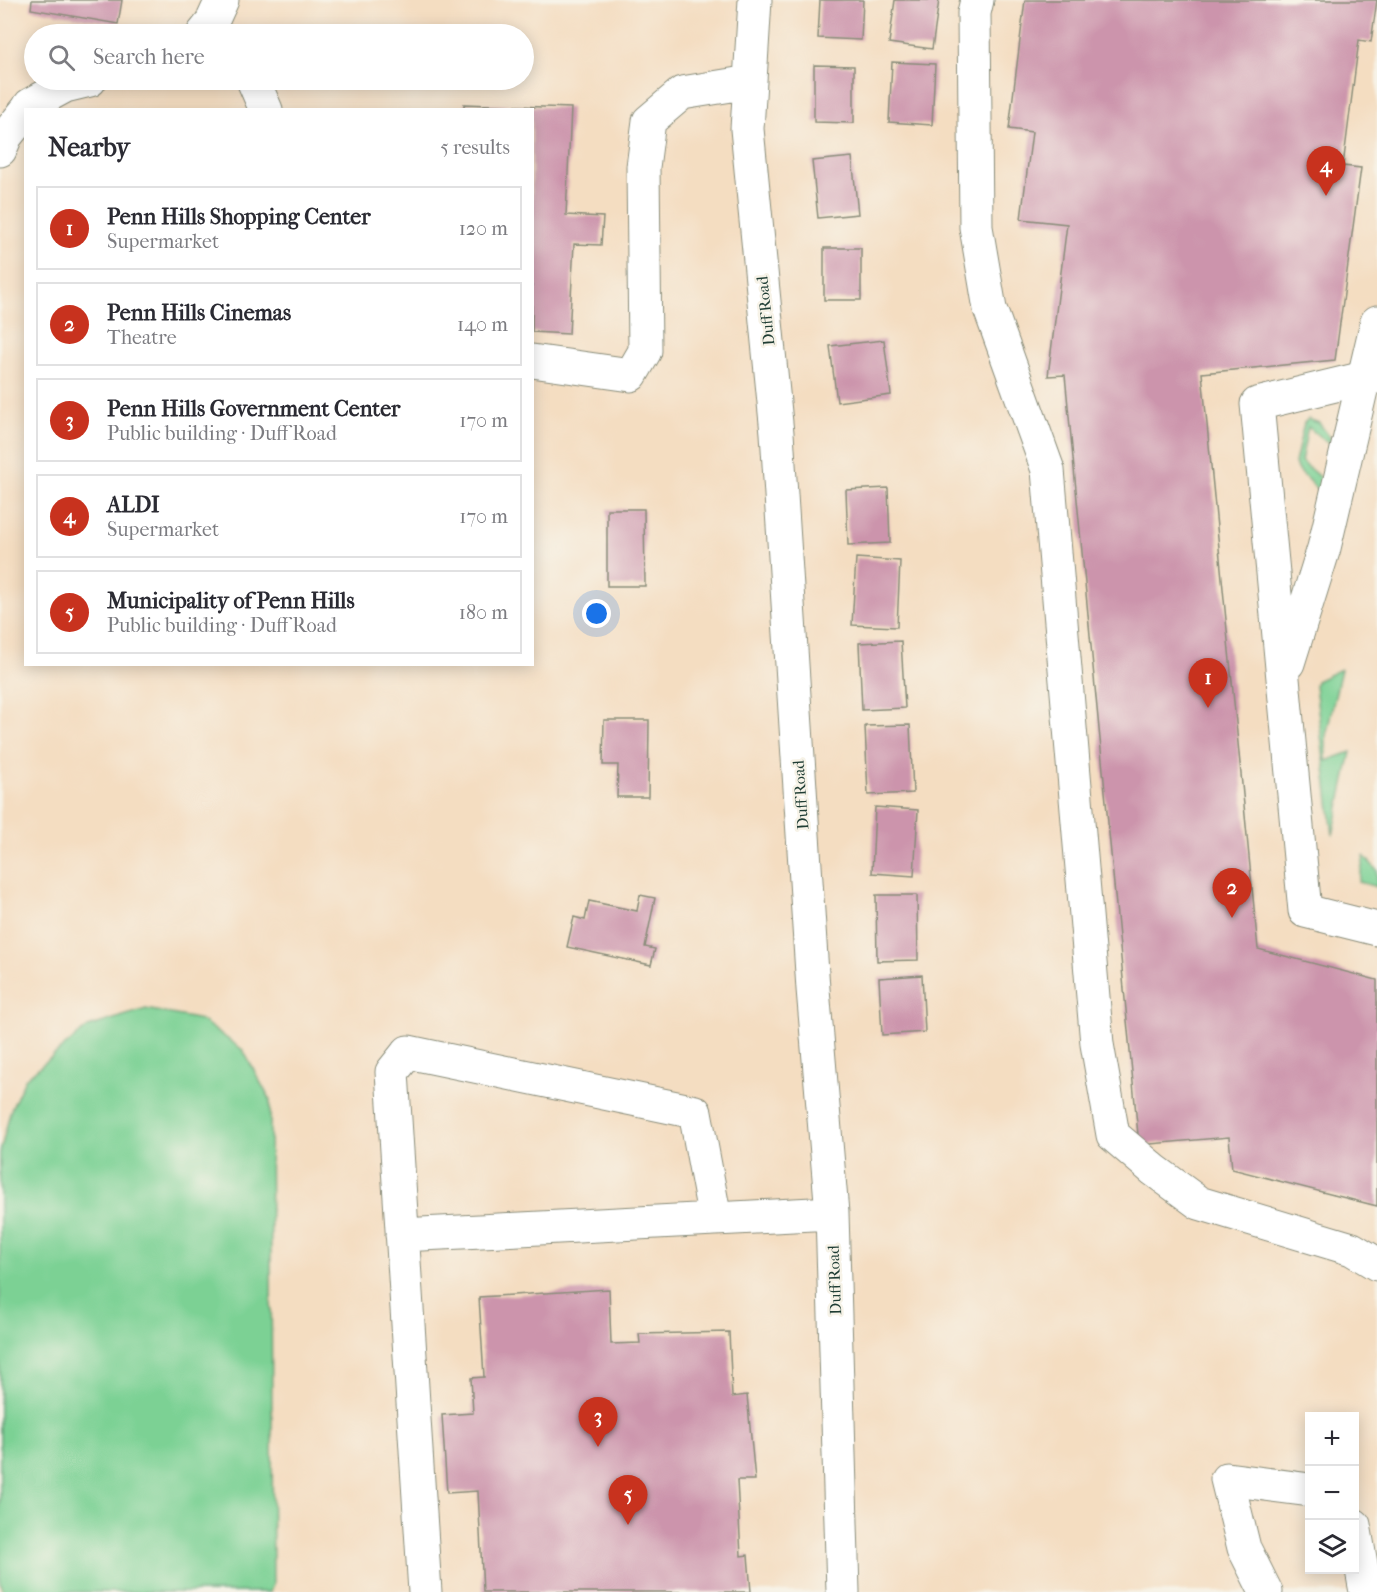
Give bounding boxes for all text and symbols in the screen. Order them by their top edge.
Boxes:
search box [24,24,534,90]
icon: search [45,41,78,74]
text: Search here [93,44,205,70]
text: Nearby [48,132,130,163]
text: 5 results [440,136,510,159]
pin: 4 [1306,146,1346,196]
text: Penn Hills Shopping Center [107,204,371,230]
text: 1 [66,217,73,240]
text: 120 m [459,217,508,240]
text: Supermarket [107,230,219,253]
street label: Duff Road [752,275,779,347]
text: Penn Hills Cinemas [107,300,291,326]
text: 2 [64,313,75,336]
text: 140 m [457,313,508,336]
text: Theatre [107,326,177,349]
text: Penn Hills Government Center [107,396,400,422]
text: 3 [65,409,74,432]
text: 170 m [459,409,508,432]
text: Public building · Duff Road [107,422,337,445]
text: ALDI [107,492,160,518]
text: 4 [64,505,75,528]
text: 170 m [459,505,508,528]
text: Supermarket [107,518,219,541]
text: Municipality of Penn Hills [107,588,355,614]
your location [582,599,611,628]
text: 5 [65,601,74,624]
text: 180 m [459,601,508,624]
text: Public building · Duff Road [107,614,337,637]
pin: 1 [1188,658,1228,708]
street label: Duff Road [789,759,812,830]
pin: 2 [1212,868,1252,918]
street label: Duff Road [824,1245,845,1315]
pin: 3 [578,1398,618,1447]
map controls [1305,1412,1359,1574]
button: + [1305,1412,1359,1466]
button: − [1305,1466,1359,1520]
pin: 5 [608,1476,648,1525]
button: layers [1305,1520,1359,1574]

